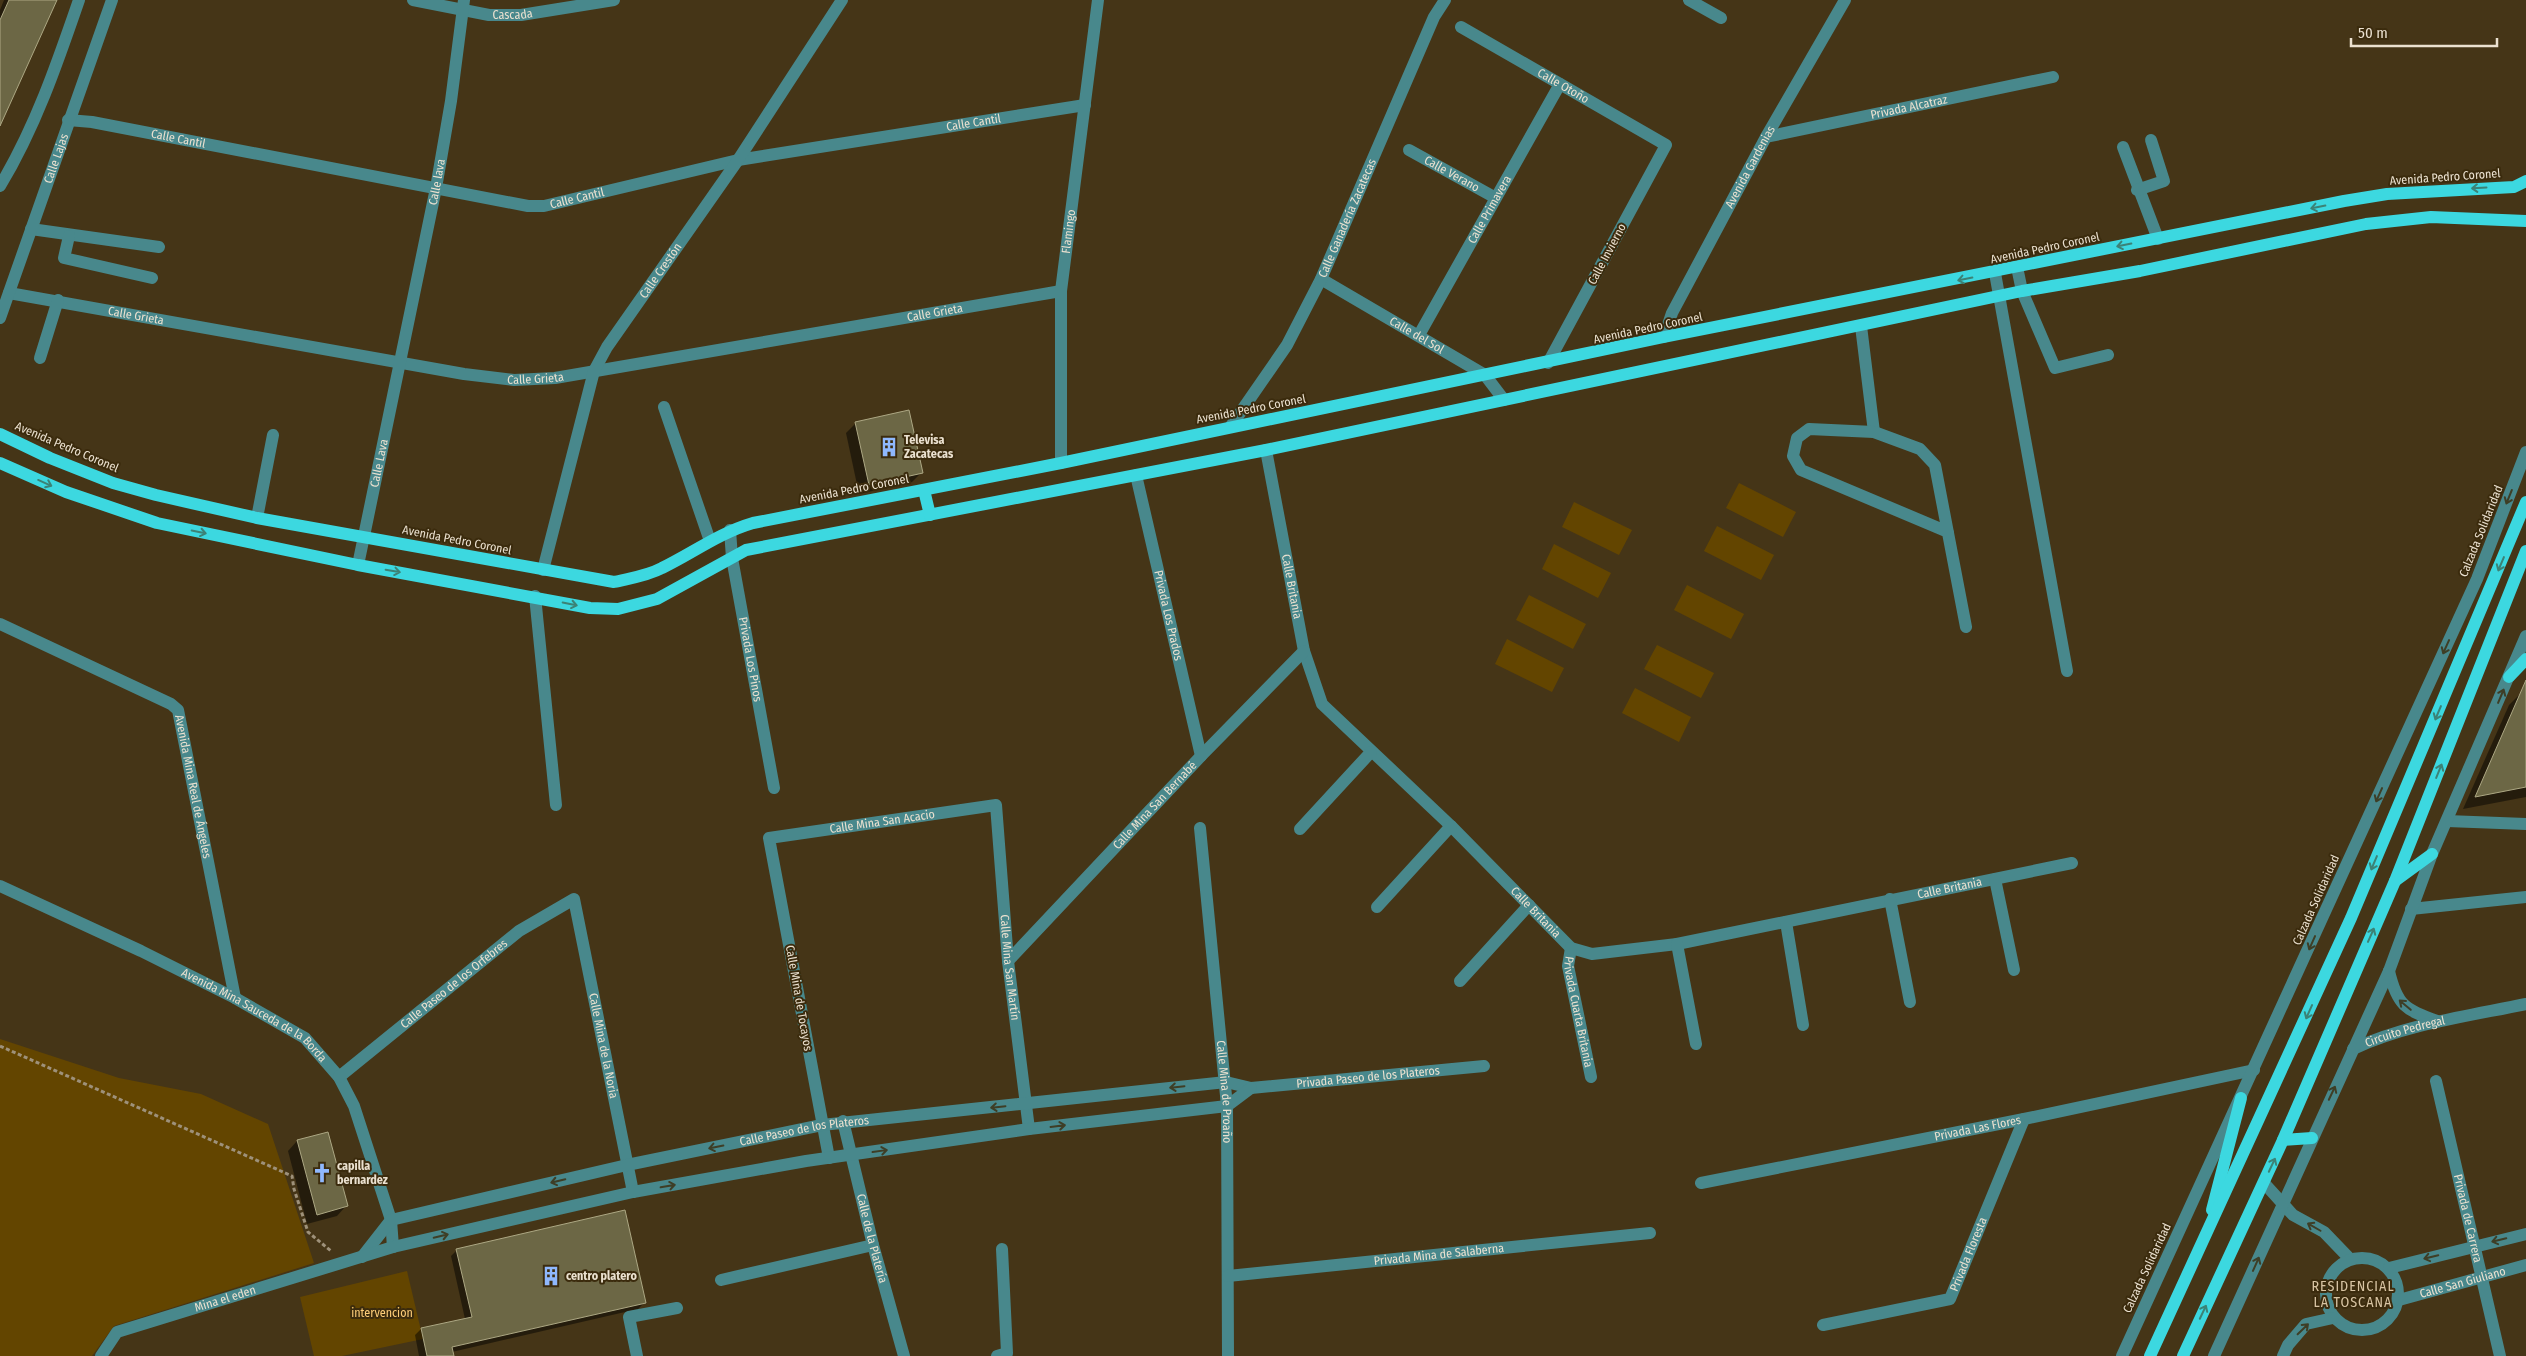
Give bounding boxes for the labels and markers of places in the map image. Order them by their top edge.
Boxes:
place label: Televisa Zacatecas [904,433,954,461]
building icon: Televisa Zacatecas [878,436,900,458]
place label: capilla bernardez [337,1159,388,1187]
church icon: capilla bernardez [311,1162,333,1184]
building icon: centro platero [540,1265,562,1287]
place label: centro platero [566,1269,637,1283]

